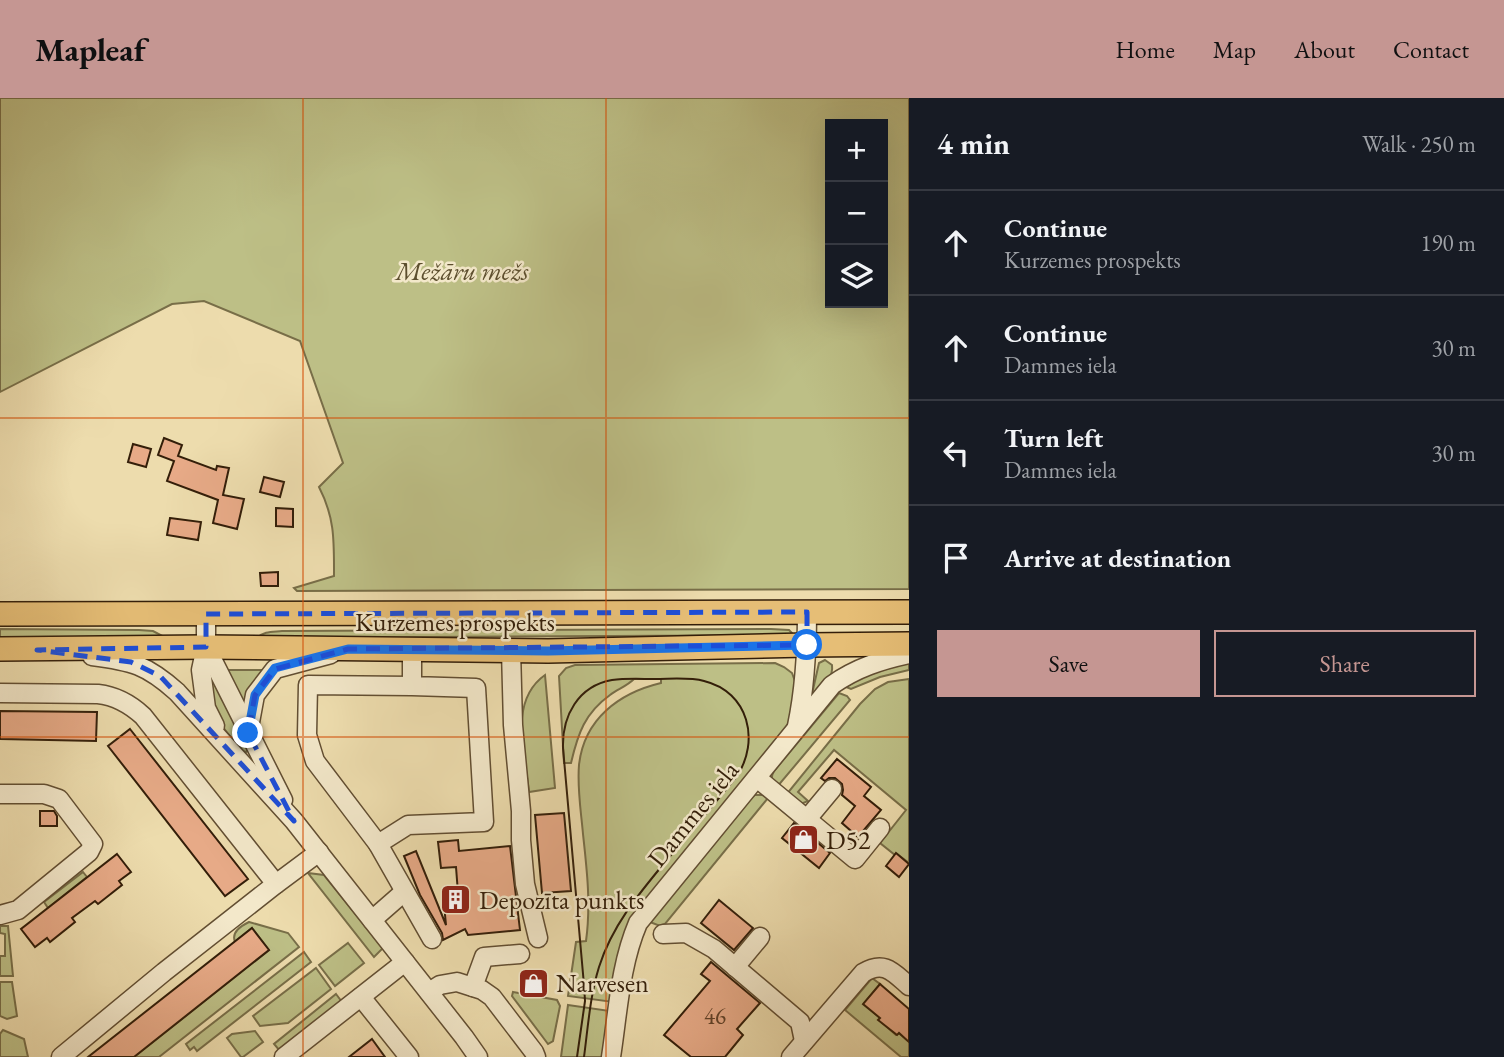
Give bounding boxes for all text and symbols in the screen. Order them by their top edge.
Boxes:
text: Mapleaf [35,28,146,71]
text: Home [1115,34,1175,65]
text: Map [1213,34,1256,65]
text: About [1294,34,1355,65]
text: Contact [1393,34,1469,65]
map controls [825,119,888,308]
button: + [825,119,888,182]
text: 4 min [937,124,1010,163]
text: Walk · 250 m [1362,129,1476,159]
button: − [825,182,888,245]
text: Continue [1004,211,1107,245]
icon: ahead [937,224,975,262]
text: 190 m [1420,228,1476,258]
button: layers [825,245,888,308]
text: Kurzemes prospekts [1004,245,1181,275]
park label: Mežāru mežs [394,254,529,288]
text: Continue [1004,316,1107,350]
icon: ahead [937,329,975,367]
text: 30 m [1431,333,1476,363]
text: Dammes iela [1004,350,1117,380]
text: Turn left [1004,421,1103,455]
icon: left [937,434,975,472]
text: 30 m [1431,438,1476,468]
text: Dammes iela [1004,455,1117,485]
icon: arrive [937,539,975,577]
text: Arrive at destination [1004,541,1231,575]
street label: Kurzemes prospekts [355,605,555,639]
route start [791,629,822,660]
button: Save [937,630,1200,697]
button: Share [1214,630,1476,697]
route end [232,717,263,748]
street label: Dammes iela [640,753,747,874]
shop icon: D52 [786,823,820,857]
place label: D52 [826,823,871,857]
building icon: Depozīta punkts [439,883,473,917]
place label: Depozīta punkts [479,883,644,917]
shop icon: Narvesen [516,966,550,1000]
place label: Narvesen [556,966,649,1000]
house number: 46 [704,1001,726,1031]

